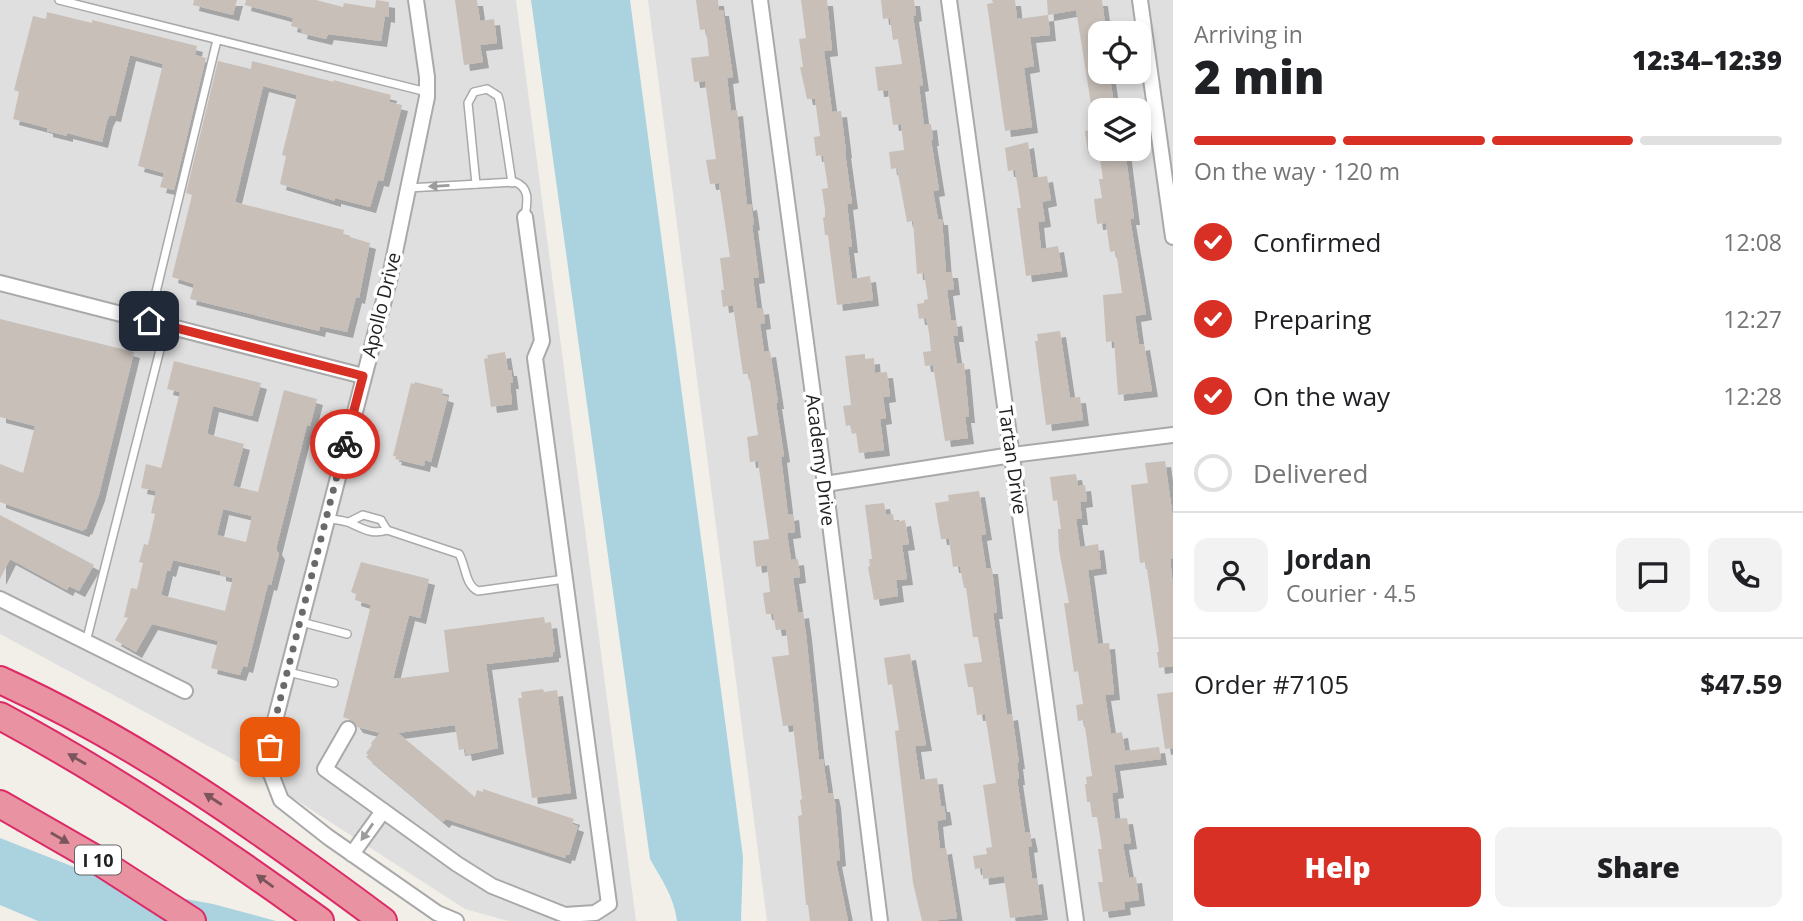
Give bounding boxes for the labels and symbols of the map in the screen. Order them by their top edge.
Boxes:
one-way arrow [428,181,450,192]
street label: Apollo Drive [355,250,407,360]
pin [119,291,179,351]
street label: Academy Drive [800,393,842,527]
street label: Tartan Drive [993,404,1033,516]
courier [310,409,380,479]
pin [240,717,300,777]
one-way arrow [68,753,87,765]
one-way arrow [203,793,222,806]
one-way arrow [360,823,374,841]
one-way arrow [50,832,69,844]
road number: I 10 [75,846,121,874]
one-way arrow [256,874,274,888]

